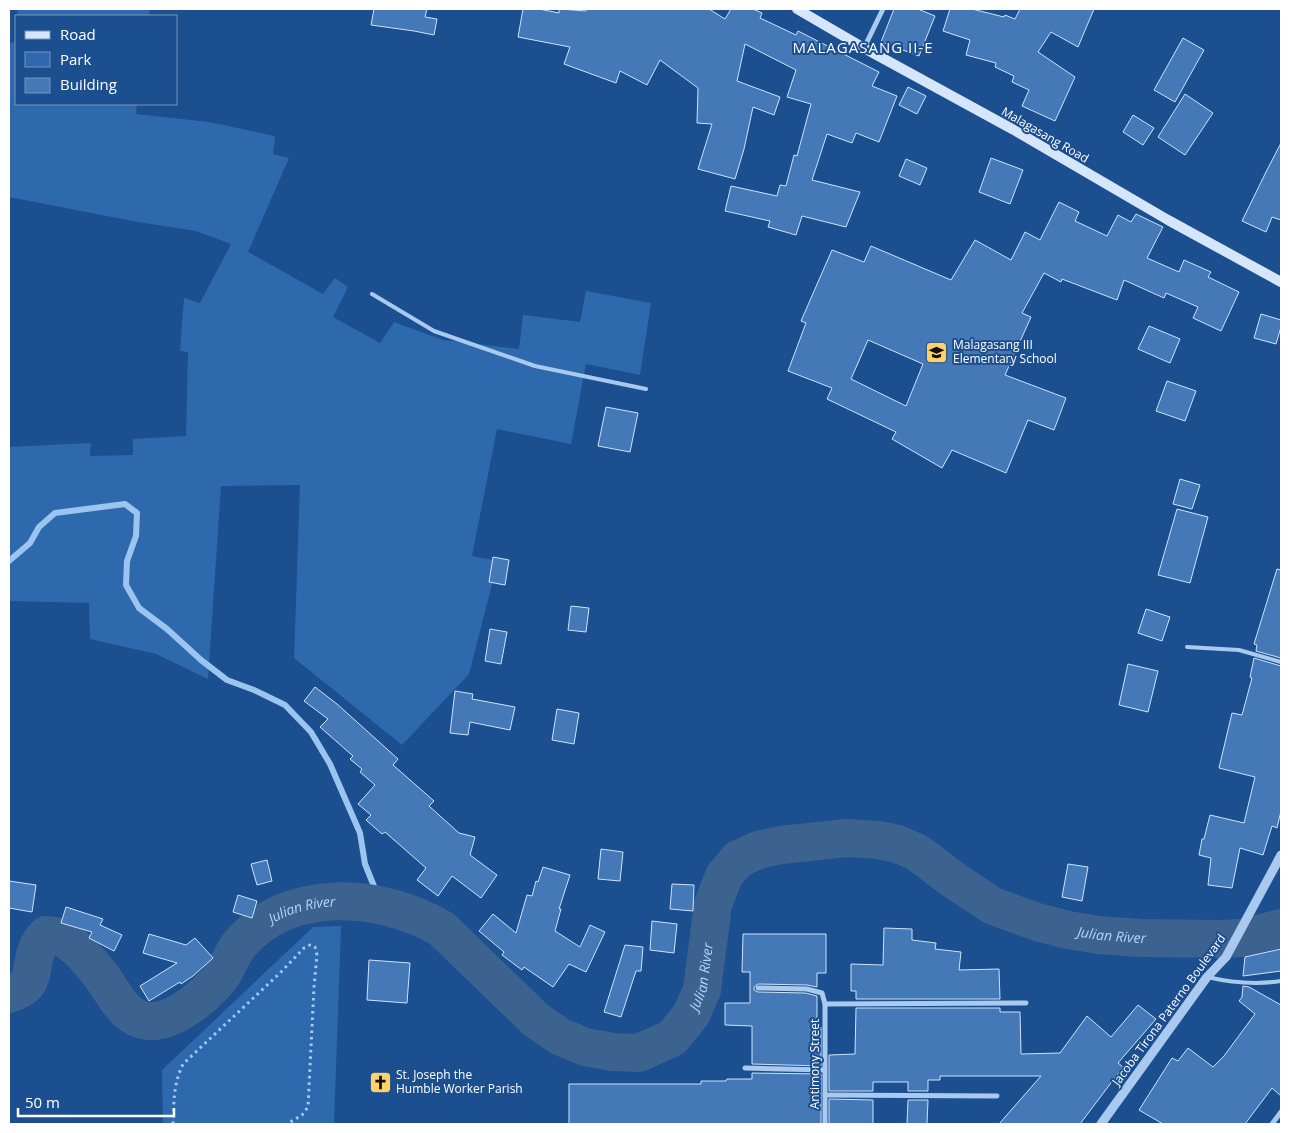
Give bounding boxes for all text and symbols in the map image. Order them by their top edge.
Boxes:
legend [15,15,178,105]
text: Road [60,24,96,44]
district label: MALAGASANG II-E [792,37,934,57]
text: Park [60,49,91,69]
text: Building [60,74,117,94]
street label: Malagasang Road [998,103,1092,167]
place label: Malagasang III Elementary School [953,336,1057,367]
school or university icon: Malagasang III Elementary School [925,340,949,364]
water label: Julian River [262,891,336,929]
water label: Julian River [1073,921,1147,947]
street label: Jacoba Tirona Paterno Boulevard [1107,931,1229,1090]
water label: Julian River [683,941,717,1016]
street label: Antimony Street [806,1019,823,1109]
place label: St. Joseph the Humble Worker Parish [396,1066,523,1097]
church icon: St. Joseph the Humble Worker Parish [368,1070,392,1094]
scale bar [18,1086,174,1118]
text: 50 m [25,1092,60,1112]

